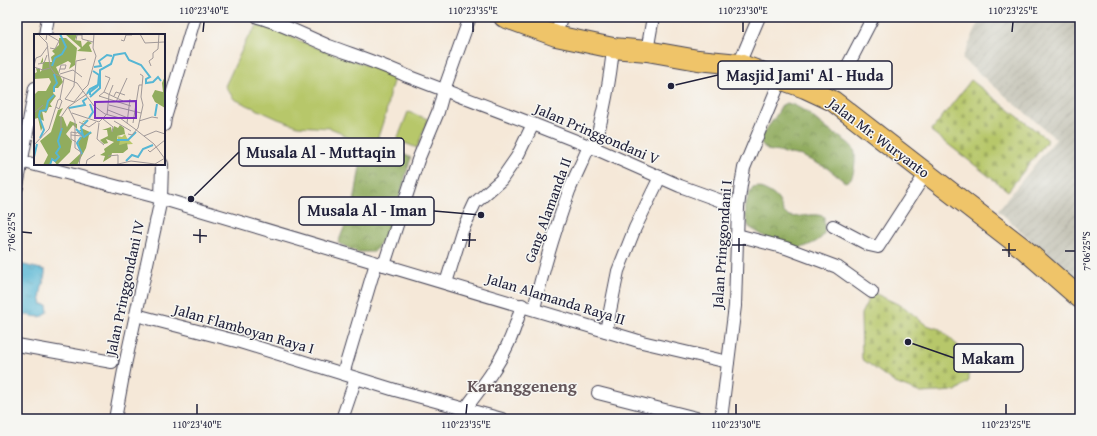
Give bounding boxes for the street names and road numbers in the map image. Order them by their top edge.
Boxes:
street label: Jalan Mr. Wuryanto [823,91,935,183]
street label: Jalan Pringgondani V [530,97,663,169]
street label: Gang Alamanda II [519,154,576,266]
street label: Jalan Pringgondani I [706,179,736,311]
street label: Jalan Pringgondani IV [99,218,149,360]
street label: Jalan Alamanda Raya II [482,267,628,330]
street label: Jalan Flamboyan Raya I [170,298,317,359]

